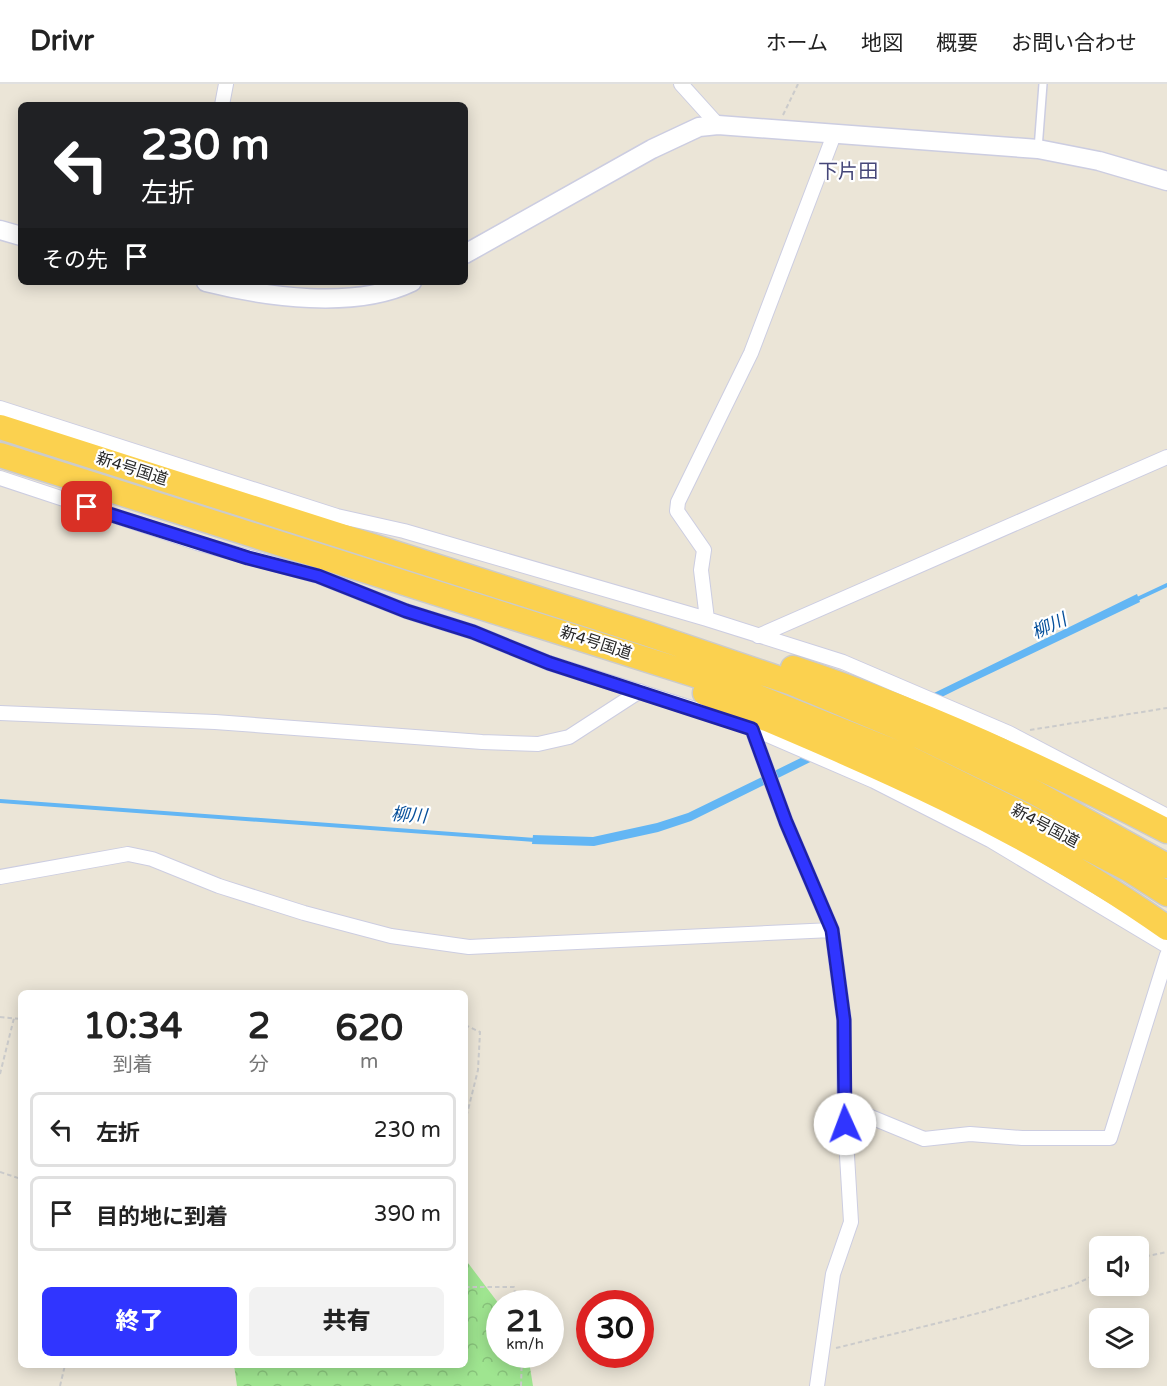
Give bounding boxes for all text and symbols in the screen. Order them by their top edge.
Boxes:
text: Drivr [30,24,94,58]
text: ホーム [766,31,828,56]
text: 地図 [861,31,903,56]
text: 概要 [936,31,978,56]
text: お問い合わせ [1011,31,1137,56]
text: 230 m [141,120,270,171]
icon: left [42,126,120,204]
district label: 下片田 [818,160,878,184]
text: 左折 [141,177,195,210]
icon: arrive [120,240,153,273]
text: その先 [42,247,108,273]
street label: 新4号国道 [94,448,170,490]
pin [61,481,112,532]
icon: arrive [70,490,103,523]
water label: 柳川 [1028,608,1072,644]
street label: 新4号国道 [558,622,634,664]
street label: 新4号国道 [1008,800,1082,852]
water label: 柳川 [390,803,430,827]
text: 10:34 [83,1005,183,1048]
text: 2 [248,1005,270,1048]
text: 620 [335,1007,403,1050]
text: m [360,1050,378,1074]
text: 到着 [113,1053,153,1077]
text: 分 [249,1053,269,1077]
position arrow [813,1092,877,1156]
icon: left [45,1113,78,1146]
text: 230 m [374,1117,441,1143]
text: 左折 [96,1120,140,1146]
icon: arrive [45,1197,78,1230]
text: 390 m [374,1201,441,1227]
text: 目的地に到着 [96,1204,228,1230]
map controls [1089,1236,1149,1368]
button: sound [1089,1236,1149,1296]
button: 終了 [42,1287,237,1356]
button: 共有 [249,1287,444,1356]
speed limit sign: 30 [576,1290,654,1368]
text: 21 [506,1303,544,1340]
button: layers [1089,1308,1149,1368]
text: km/h [506,1335,544,1353]

